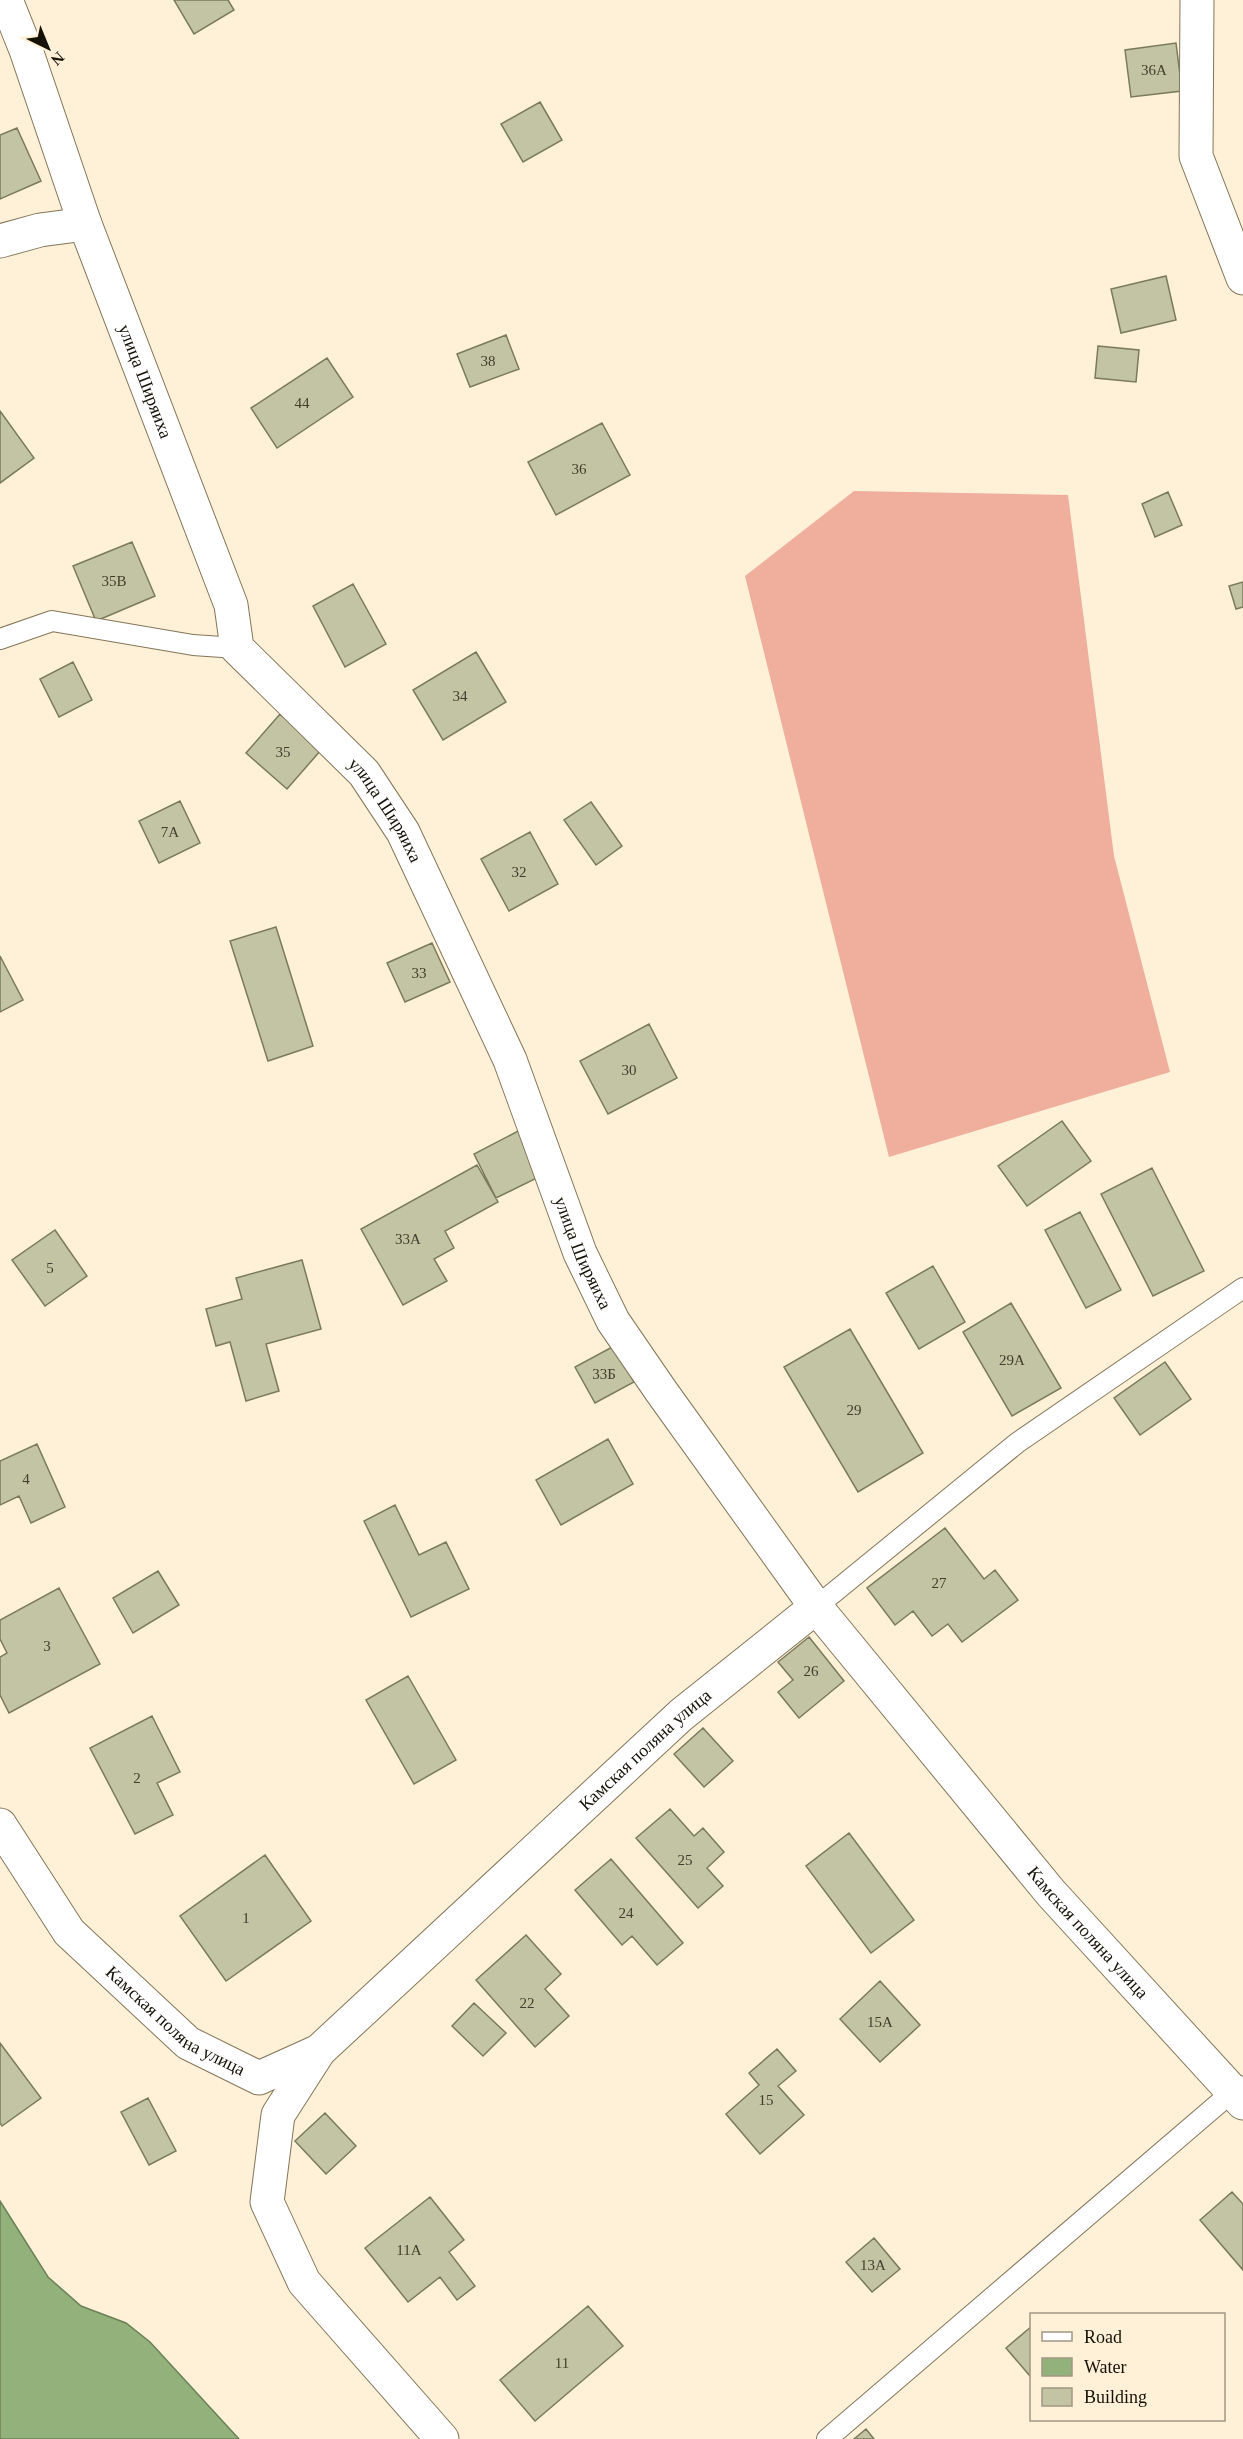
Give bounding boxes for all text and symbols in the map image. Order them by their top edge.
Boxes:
north arrow [18,18,78,78]
text: N [48,48,68,69]
house number: 36А [1141,62,1167,78]
street label: улица Ширяиха [114,321,176,441]
house number: 38 [481,353,496,369]
house number: 44 [295,395,310,411]
house number: 36 [572,461,587,477]
house number: 35В [101,573,127,589]
house number: 34 [453,688,468,704]
house number: 35 [276,744,291,760]
street label: улица Ширяиха [345,754,426,865]
house number: 7А [161,824,179,840]
house number: 32 [512,864,527,880]
house number: 33 [412,965,427,981]
house number: 30 [622,1062,637,1078]
street label: улица Ширяиха [550,1194,616,1312]
house number: 33А [395,1231,421,1247]
house number: 5 [46,1260,54,1276]
house number: 29А [999,1352,1025,1368]
house number: 33Б [592,1366,616,1382]
house number: 29 [847,1402,862,1418]
house number: 4 [22,1471,30,1487]
house number: 27 [932,1575,947,1591]
house number: 3 [43,1638,51,1654]
house number: 26 [804,1663,819,1679]
street label: Камская поляна улица [575,1685,715,1814]
house number: 2 [133,1770,141,1786]
house number: 25 [678,1852,693,1868]
street label: Камская поляна улица [1023,1862,1152,2003]
house number: 24 [619,1905,634,1921]
house number: 1 [242,1910,250,1926]
street label: Камская поляна улица [102,1962,248,2080]
house number: 22 [520,1995,535,2011]
house number: 15А [867,2014,893,2030]
house number: 15 [759,2092,774,2108]
house number: 11А [396,2242,422,2258]
house number: 13А [860,2257,886,2273]
legend [1030,2313,1225,2421]
text: Road [1084,2327,1122,2347]
house number: 11 [555,2355,569,2371]
text: Water [1084,2357,1127,2377]
text: Building [1084,2387,1147,2407]

